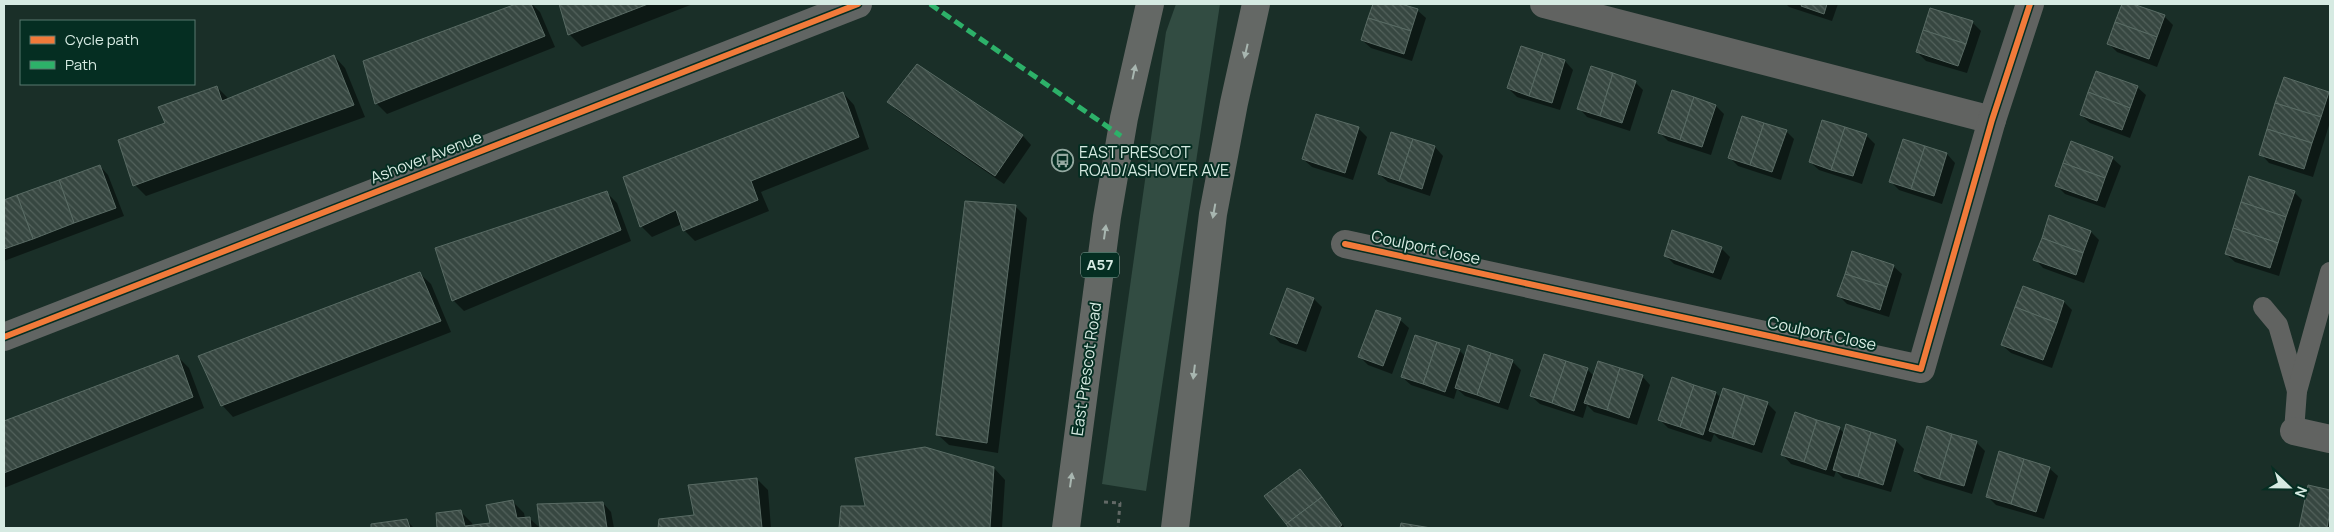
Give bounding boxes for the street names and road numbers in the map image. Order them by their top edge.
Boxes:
street label: Ashover Avenue [367,126,485,188]
street label: Coulport Close [1370,225,1482,269]
road number: A57 [1081,252,1119,278]
street label: East Prescot Road [1066,301,1106,437]
street label: Coulport Close [1766,311,1878,355]

